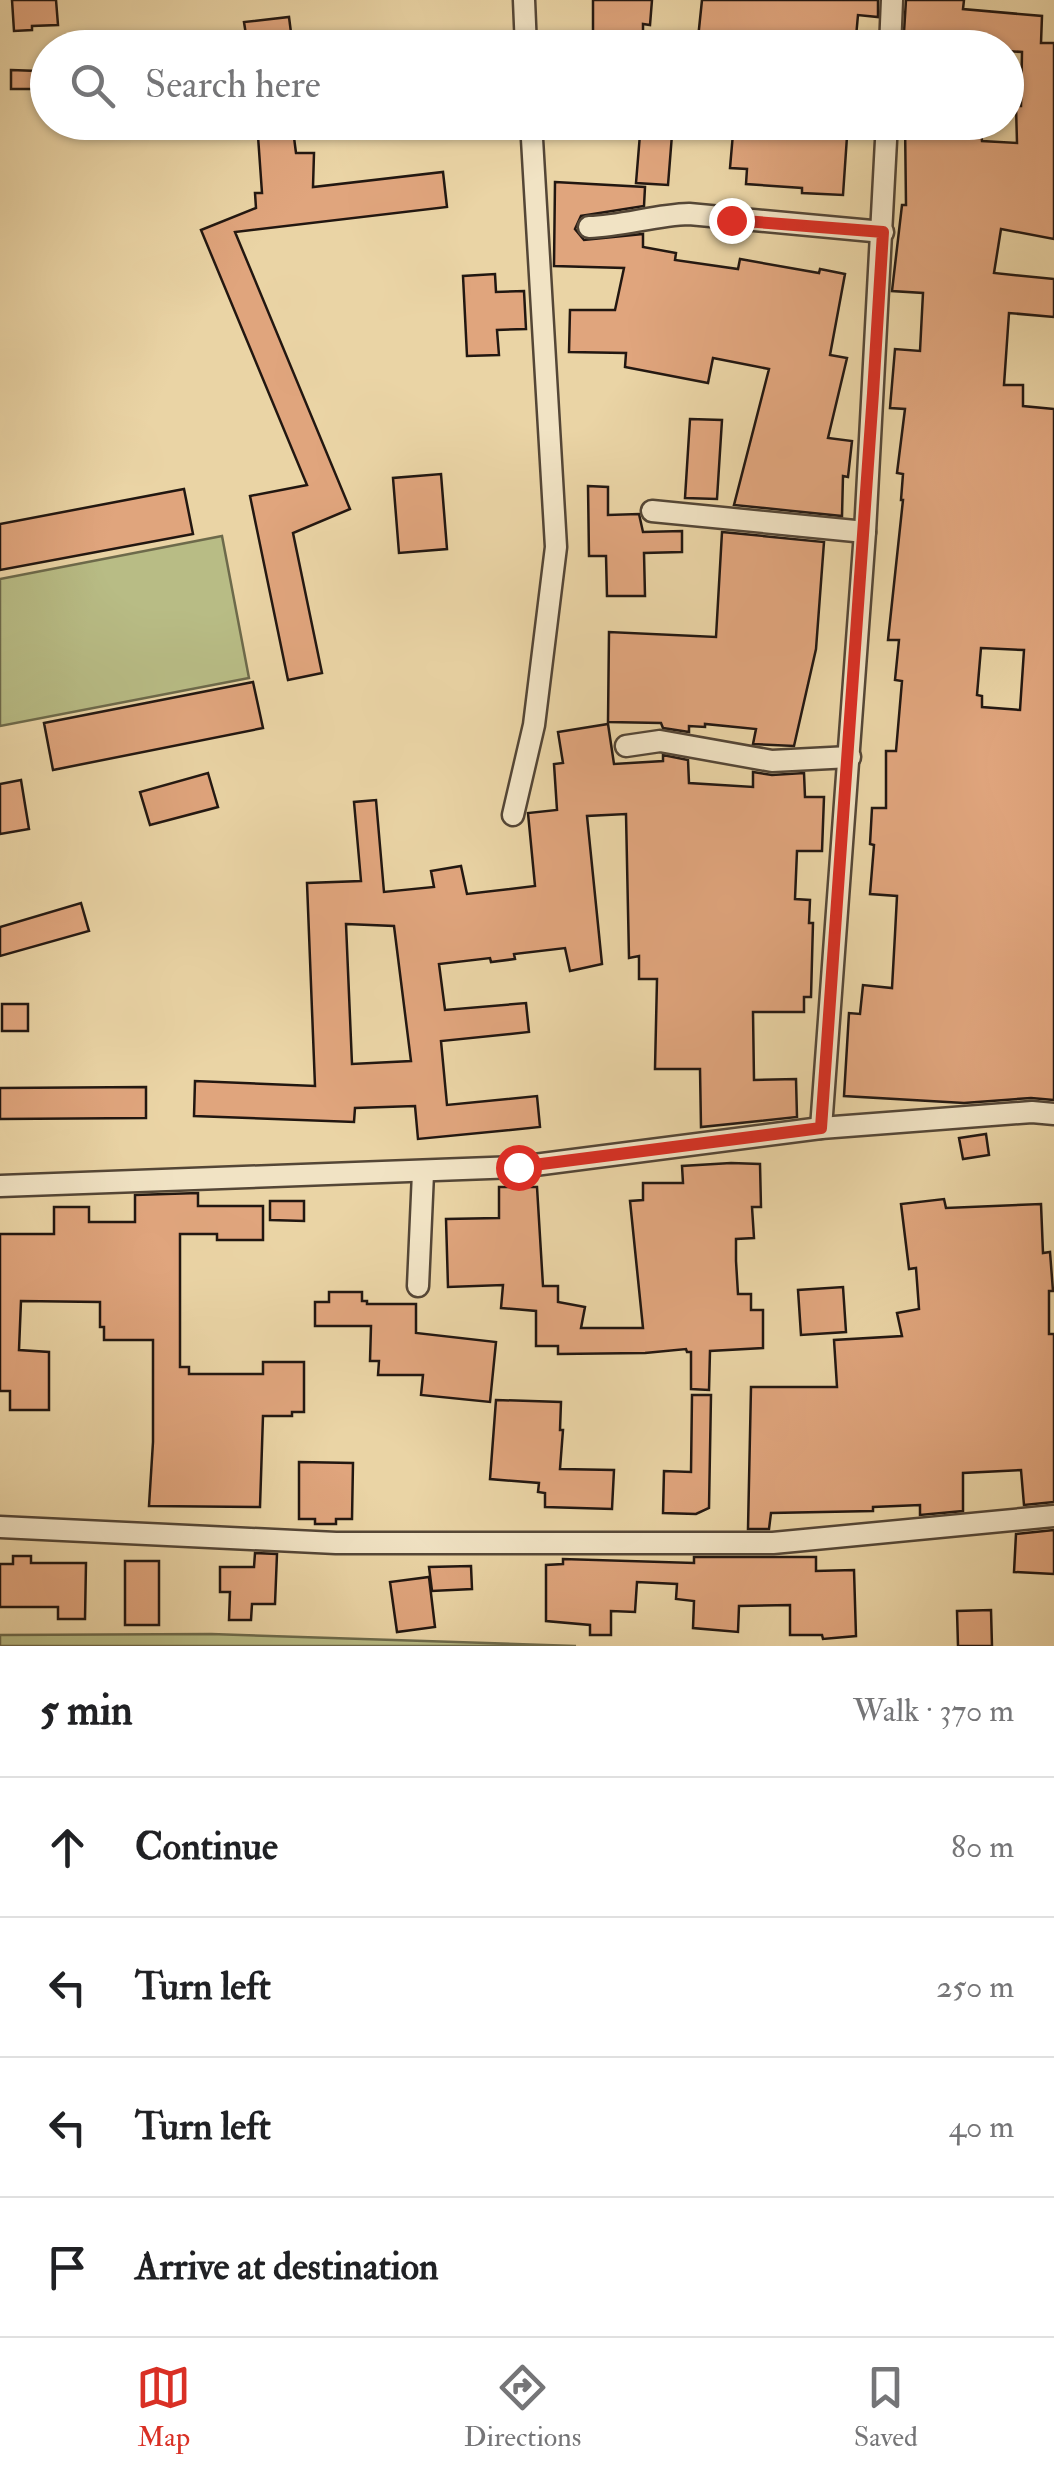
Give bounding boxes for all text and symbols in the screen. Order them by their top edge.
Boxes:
search box [30,30,1024,140]
icon: search [65,58,120,113]
text: Search here [145,61,321,109]
route end [709,198,755,244]
route start [496,1145,542,1191]
text: 5 min [40,1685,133,1737]
text: Walk · 370 m [853,1691,1014,1731]
icon: ahead [40,1820,95,1875]
text: Continue [135,1823,278,1871]
text: 80 m [951,1827,1014,1867]
icon: left [40,1960,95,2015]
text: Turn left [135,1963,271,2011]
text: 250 m [936,1967,1014,2007]
icon: left [40,2100,95,2155]
text: Turn left [135,2103,271,2151]
text: 40 m [949,2107,1014,2147]
icon: arrive [40,2240,95,2295]
text: Arrive at destination [135,2243,439,2291]
tab: Map [136,2360,191,2455]
tab: Directions [464,2360,581,2455]
tab: Saved [854,2360,918,2455]

